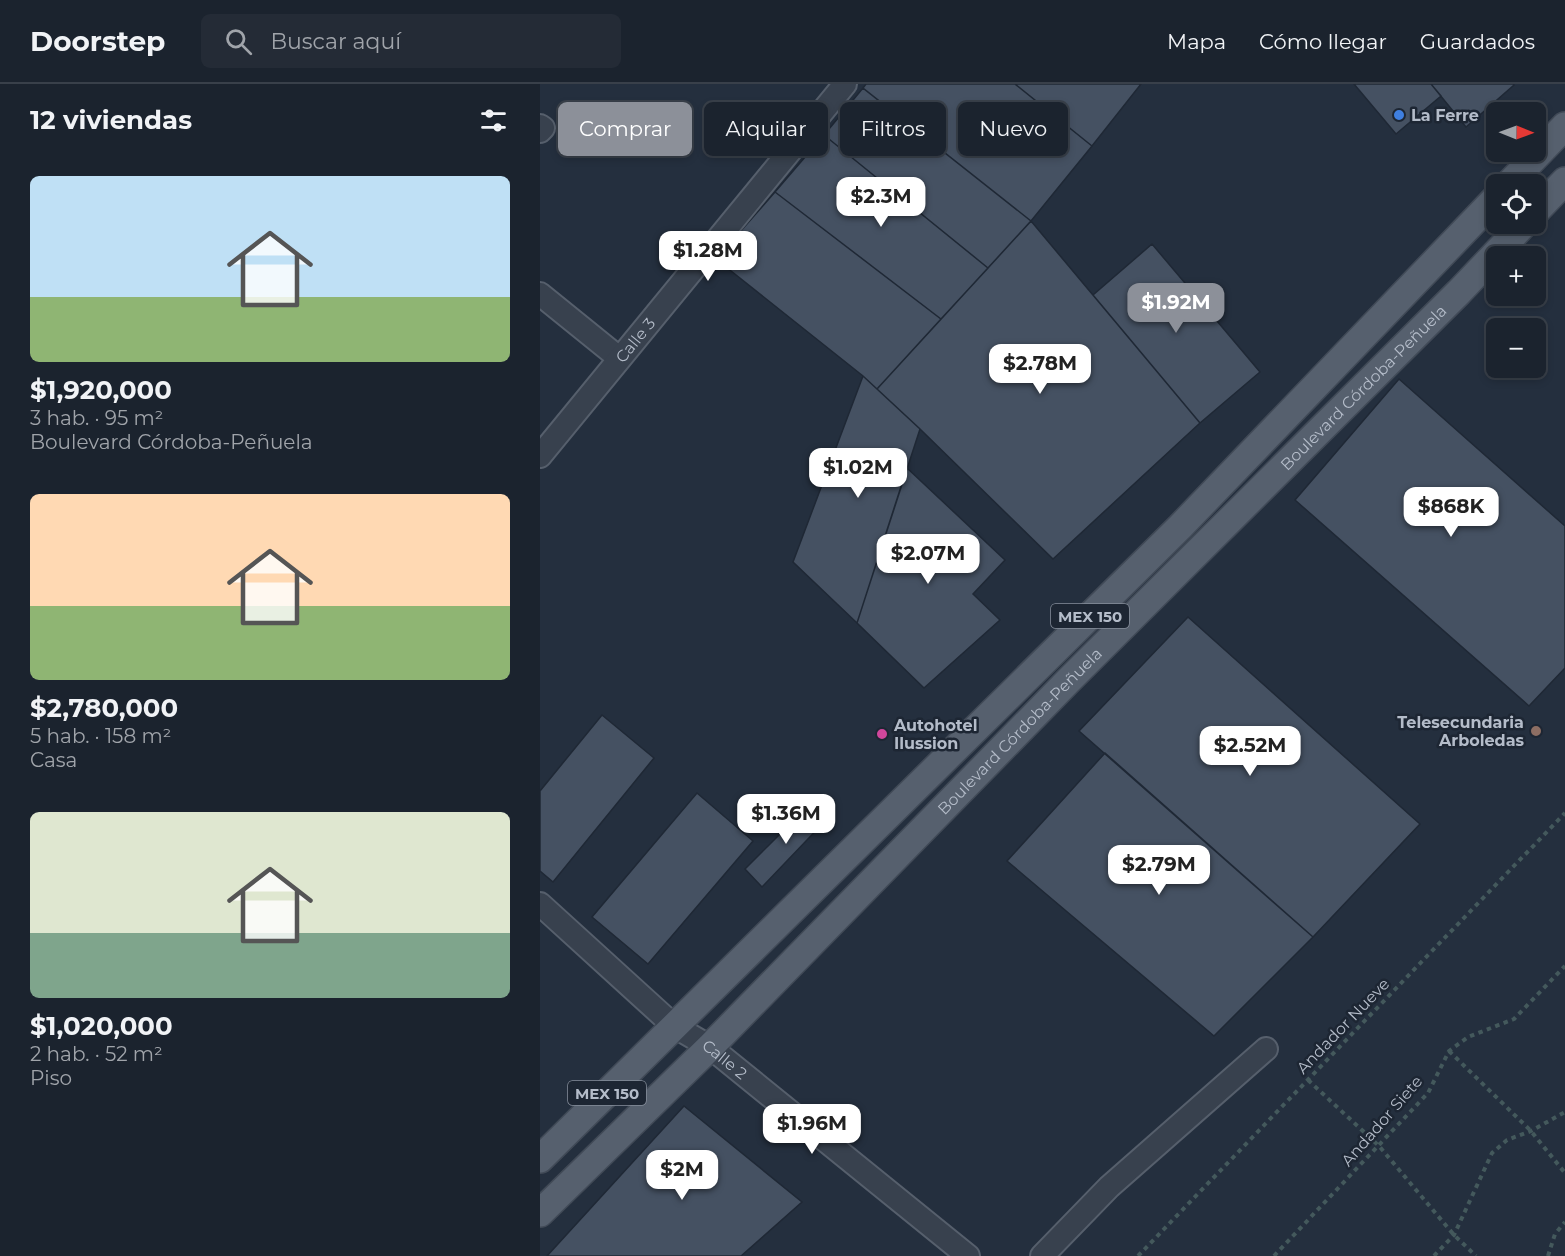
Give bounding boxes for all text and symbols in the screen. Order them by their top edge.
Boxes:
search box [201,14,621,68]
text: Doorstep [30,24,165,58]
icon: search [222,25,255,58]
text: Buscar aquí [270,28,401,55]
text: Mapa [1167,29,1226,54]
text: Cómo llegar [1259,29,1387,54]
text: Guardados [1420,29,1535,54]
chip: Comprar [558,102,692,156]
chip: Alquilar [704,102,828,156]
chip: Filtros [840,102,946,156]
chip: Nuevo [958,102,1068,156]
north arrow [1486,102,1546,162]
map controls [1486,102,1546,378]
text: 12 viviendas [30,104,192,136]
icon: filters [477,104,510,137]
place label: La Ferre [1411,106,1479,125]
marker: La Ferre [1392,108,1406,122]
button: locate [1486,174,1546,234]
pin: $2.3M [839,177,923,228]
text: $2.3M [850,184,912,208]
icon: home [216,215,324,323]
pin: $1.28M [659,231,757,282]
text: $1.28M [673,238,743,262]
button: + [1486,246,1546,306]
pin: $1.92M [1127,283,1225,334]
text: $1.92M [1141,290,1211,314]
street label: Boulevard Córdoba-Peñuela [1276,301,1450,474]
street label: Calle 3 [611,314,659,366]
button: − [1486,318,1546,378]
pin: $2.78M [991,344,1089,395]
text: $2.78M [1003,351,1077,375]
text: $1,920,000 [30,374,172,406]
text: 3 hab. · 95 m² [30,406,163,430]
text: Boulevard Córdoba-Peñuela [30,430,313,454]
pin: $1.02M [809,448,907,499]
text: $1.02M [823,455,893,479]
pin: $868K [1409,487,1493,538]
text: $868K [1418,494,1484,518]
icon: home [216,533,324,641]
pin: $2.07M [879,534,977,585]
text: $2.07M [891,541,965,565]
road number: MEX 150 [1051,604,1129,628]
street label: Boulevard Córdoba-Peñuela [933,644,1106,818]
text: $2,780,000 [30,692,178,724]
place label: Telesecundaria Arboledas [1397,713,1525,750]
place label: Autohotel Ilussion [893,716,977,753]
text: 5 hab. · 158 m² [30,724,171,748]
marker: Telesecundaria Arboledas [1529,724,1543,738]
pin: $2.52M [1201,726,1299,777]
marker: Autohotel Ilussion [875,727,889,741]
text: $2.52M [1214,733,1286,757]
text: Casa [30,748,77,772]
pin: $1.36M [737,794,835,845]
text: $1.36M [751,801,821,825]
pin: $2.79M [1110,845,1208,896]
icon: home [216,851,324,959]
text: $2.79M [1122,852,1196,876]
street label: Andador Nueve [1293,974,1393,1078]
text: $1,020,000 [30,1010,173,1042]
street label: Calle 2 [699,1035,751,1083]
text: 2 hab. · 52 m² [30,1042,163,1066]
text: Piso [30,1066,72,1090]
street label: Andador Siete [1338,1072,1426,1170]
road number: MEX 150 [568,1081,646,1105]
pin: $1.96M [763,1104,861,1155]
text: $1.96M [777,1111,847,1135]
pin: $2M [653,1150,711,1201]
text: $2M [660,1157,704,1181]

